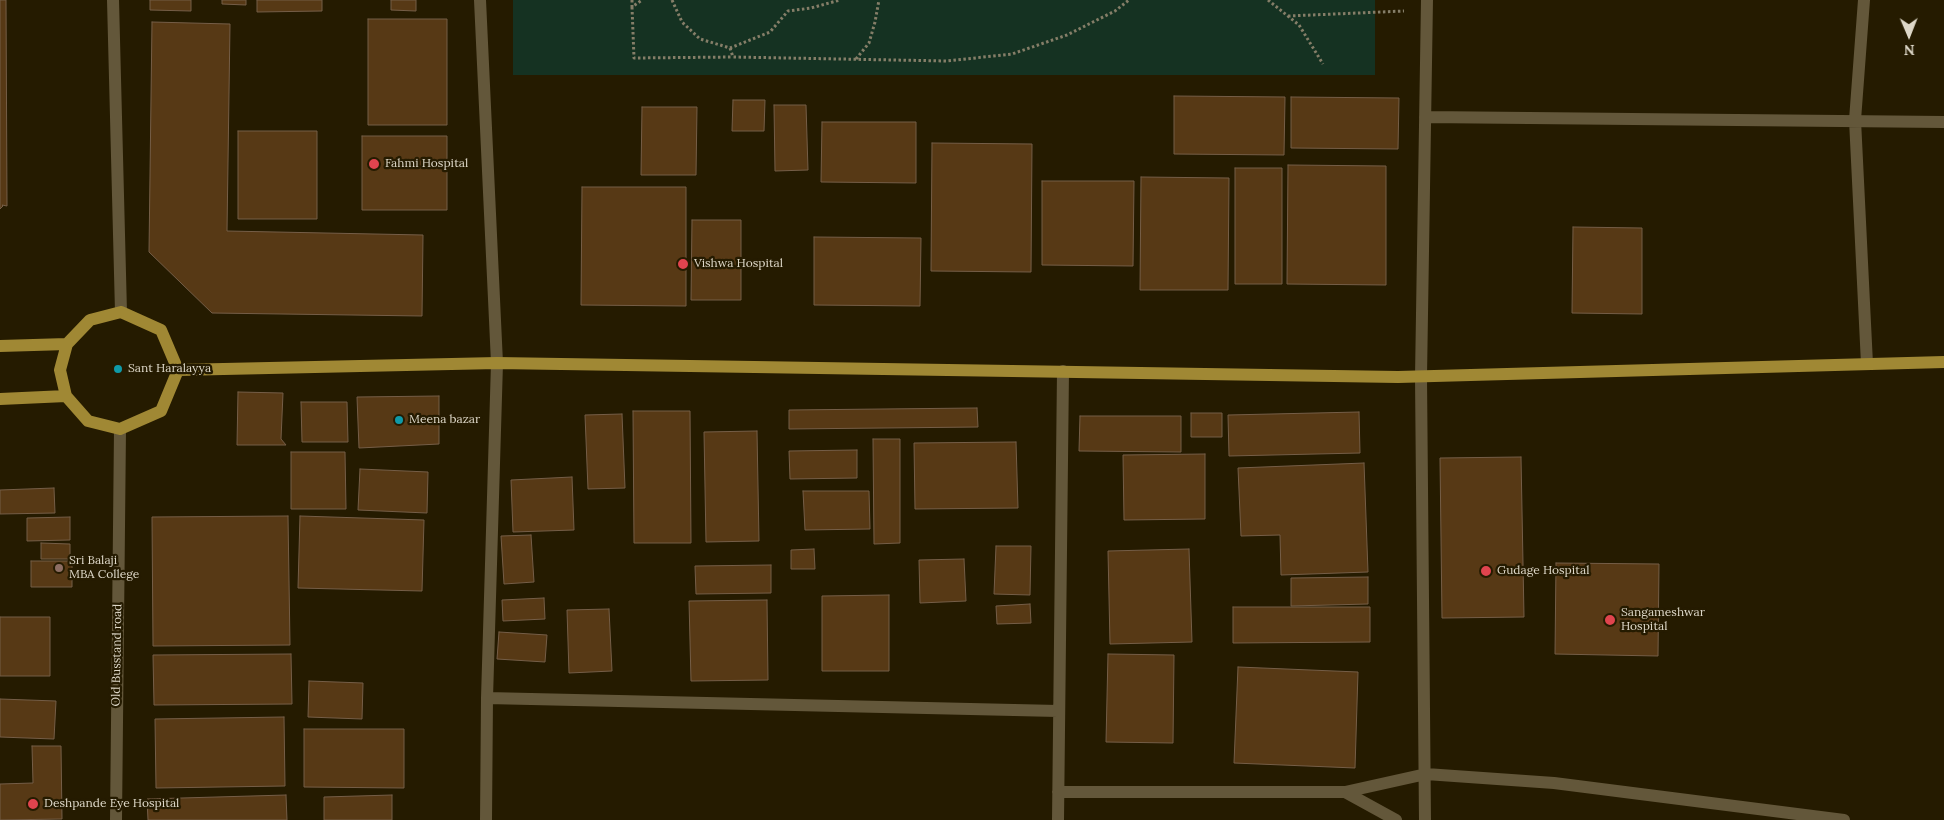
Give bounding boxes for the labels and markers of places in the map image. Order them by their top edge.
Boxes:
marker: Fahmi Hospital [367,157,381,171]
place label: Fahmi Hospital [385,157,468,171]
marker: Vishwa Hospital [676,257,690,271]
place label: Vishwa Hospital [694,257,783,271]
place label: Sant Haralayya [128,362,211,376]
marker: Sant Haralayya [112,363,124,375]
place label: Meena bazar [409,413,480,427]
marker: Meena bazar [393,414,405,426]
place label: Sri Balaji MBA College [69,554,139,582]
marker: Sri Balaji MBA College [53,562,65,574]
marker: Gudage Hospital [1479,564,1493,578]
place label: Gudage Hospital [1497,564,1589,578]
place label: Sangameshwar Hospital [1621,606,1705,634]
marker: Sangameshwar Hospital [1603,613,1617,627]
marker: Deshpande Eye Hospital [26,797,40,811]
place label: Deshpande Eye Hospital [44,797,179,811]

